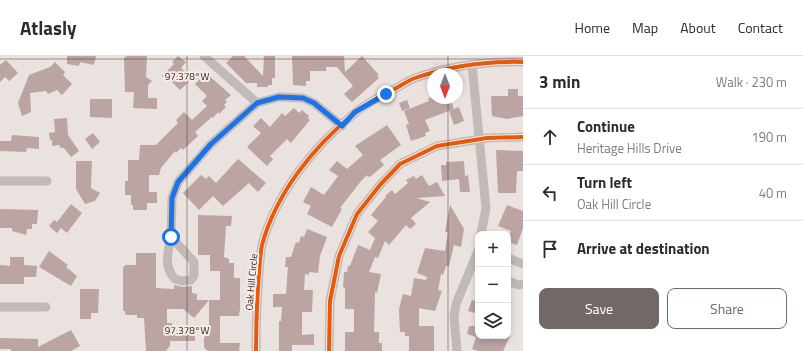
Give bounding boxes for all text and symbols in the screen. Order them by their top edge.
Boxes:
text: Atlasly [20,13,77,42]
text: Home [575,17,610,38]
text: Map [632,17,658,38]
text: About [680,17,716,38]
text: Contact [738,17,783,38]
north arrow [427,68,463,104]
text: 97.378°W [165,69,209,84]
text: 3 min [539,69,580,95]
text: Walk · 230 m [716,72,787,92]
route end [377,85,395,103]
text: Continue [577,115,635,138]
icon: ahead [539,126,561,148]
text: 190 m [751,127,787,147]
text: Heritage Hills Drive [577,138,682,158]
text: Turn left [577,171,632,194]
icon: left [539,182,561,204]
text: 40 m [759,183,787,203]
text: Oak Hill Circle [577,194,651,214]
route start [162,228,180,246]
map controls [475,231,511,339]
button: + [475,231,511,267]
text: Arrive at destination [577,237,710,260]
icon: arrive [539,238,561,260]
street label: Oak Hill Circle [242,253,261,311]
button: − [475,267,511,303]
button: Save [539,288,659,329]
button: Share [667,288,787,329]
button: layers [475,303,511,339]
text: 97.378°W [165,323,209,338]

